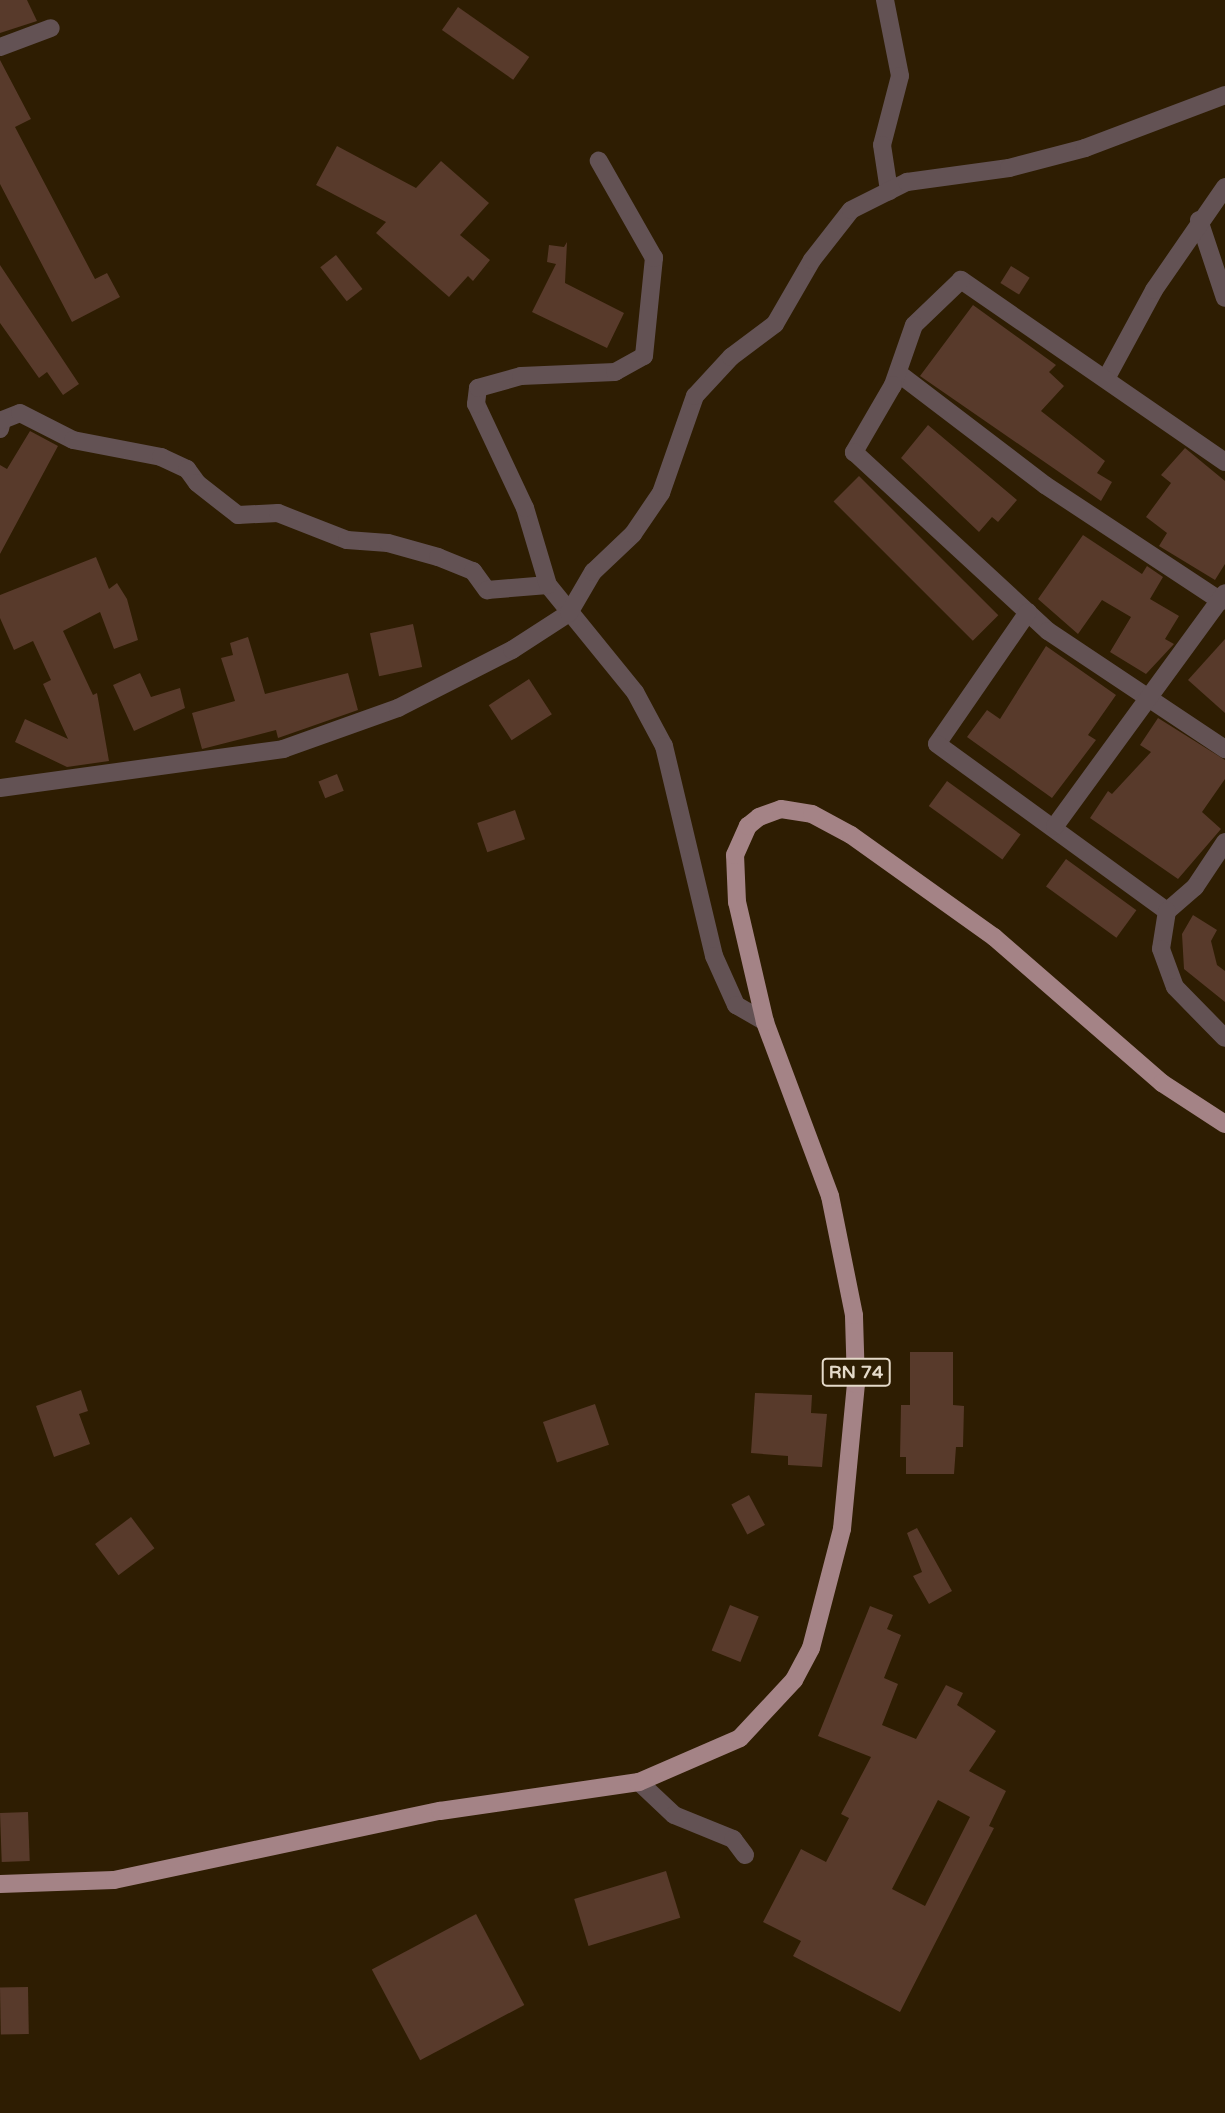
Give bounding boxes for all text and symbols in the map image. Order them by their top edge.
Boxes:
road number: RN 74 [821,1358,891,1386]

